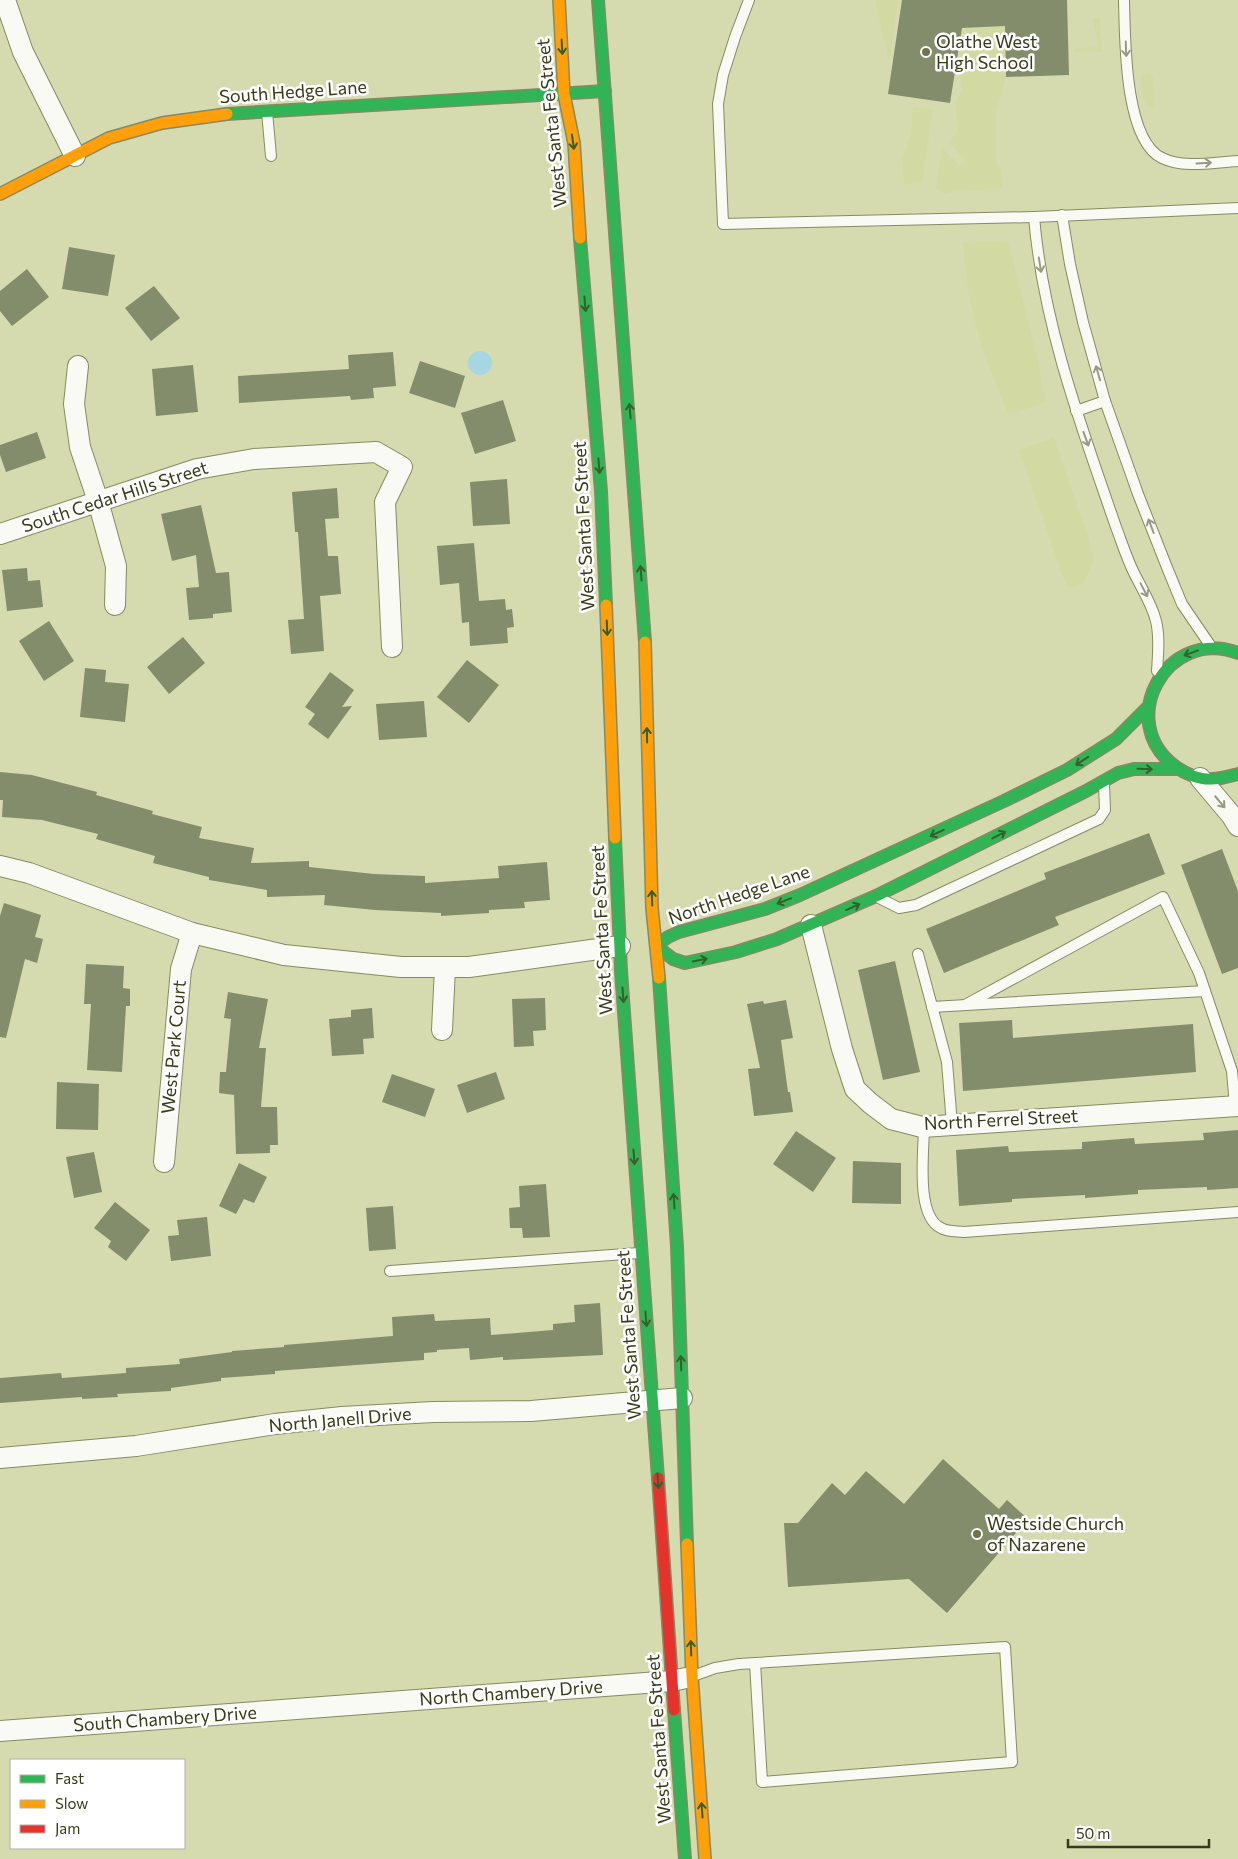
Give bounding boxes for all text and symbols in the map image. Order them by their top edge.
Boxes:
place label: Olathe West High School [936,30,1037,73]
street label: West Santa Fe Street [531,37,571,209]
one-way arrow [557,39,566,55]
one-way arrow [1121,40,1131,56]
marker: Olathe West High School [920,46,932,58]
street label: South Hedge Lane [218,75,367,107]
one-way arrow [569,134,579,150]
one-way arrow [1196,158,1212,167]
one-way arrow [1035,257,1045,273]
one-way arrow [580,296,589,312]
one-way arrow [1092,365,1102,381]
one-way arrow [625,403,634,419]
one-way arrow [1082,430,1091,446]
street label: West Santa Fe Street [568,441,598,611]
street label: South Cedar Hills Street [19,456,211,537]
one-way arrow [594,458,604,474]
one-way arrow [1146,519,1155,535]
one-way arrow [637,565,646,581]
one-way arrow [1139,583,1149,597]
one-way arrow [603,620,612,636]
one-way arrow [1184,649,1199,658]
one-way arrow [642,727,651,743]
one-way arrow [1076,756,1090,766]
one-way arrow [1137,765,1153,774]
one-way arrow [1214,795,1226,808]
one-way arrow [930,829,945,838]
one-way arrow [991,830,1006,840]
street label: West Santa Fe Street [586,845,616,1015]
street label: North Hedge Lane [665,860,812,929]
one-way arrow [647,890,657,906]
one-way arrow [777,897,792,906]
one-way arrow [845,901,860,911]
one-way arrow [691,955,707,965]
street label: West Park Court [156,979,190,1115]
one-way arrow [618,986,627,1002]
street label: North Ferrel Street [923,1104,1079,1134]
one-way arrow [629,1149,638,1165]
one-way arrow [670,1193,679,1209]
street label: West Santa Fe Street [611,1250,645,1421]
one-way arrow [641,1311,650,1327]
one-way arrow [676,1356,686,1372]
street label: North Janell Drive [268,1402,412,1436]
one-way arrow [653,1473,663,1489]
place label: Westside Church of Nazarene [987,1512,1124,1555]
marker: Westside Church of Nazarene [971,1528,983,1540]
one-way arrow [687,1640,696,1656]
street label: West Santa Fe Street [641,1654,675,1825]
street label: North Chambery Drive [418,1675,603,1709]
street label: South Chambery Drive [72,1701,257,1735]
legend [10,1759,185,1849]
text: Fast [55,1769,84,1787]
text: Slow [55,1794,88,1812]
one-way arrow [697,1803,706,1819]
scale bar [1068,1816,1209,1848]
text: Jam [55,1819,80,1837]
text: 50 m [1076,1824,1110,1842]

